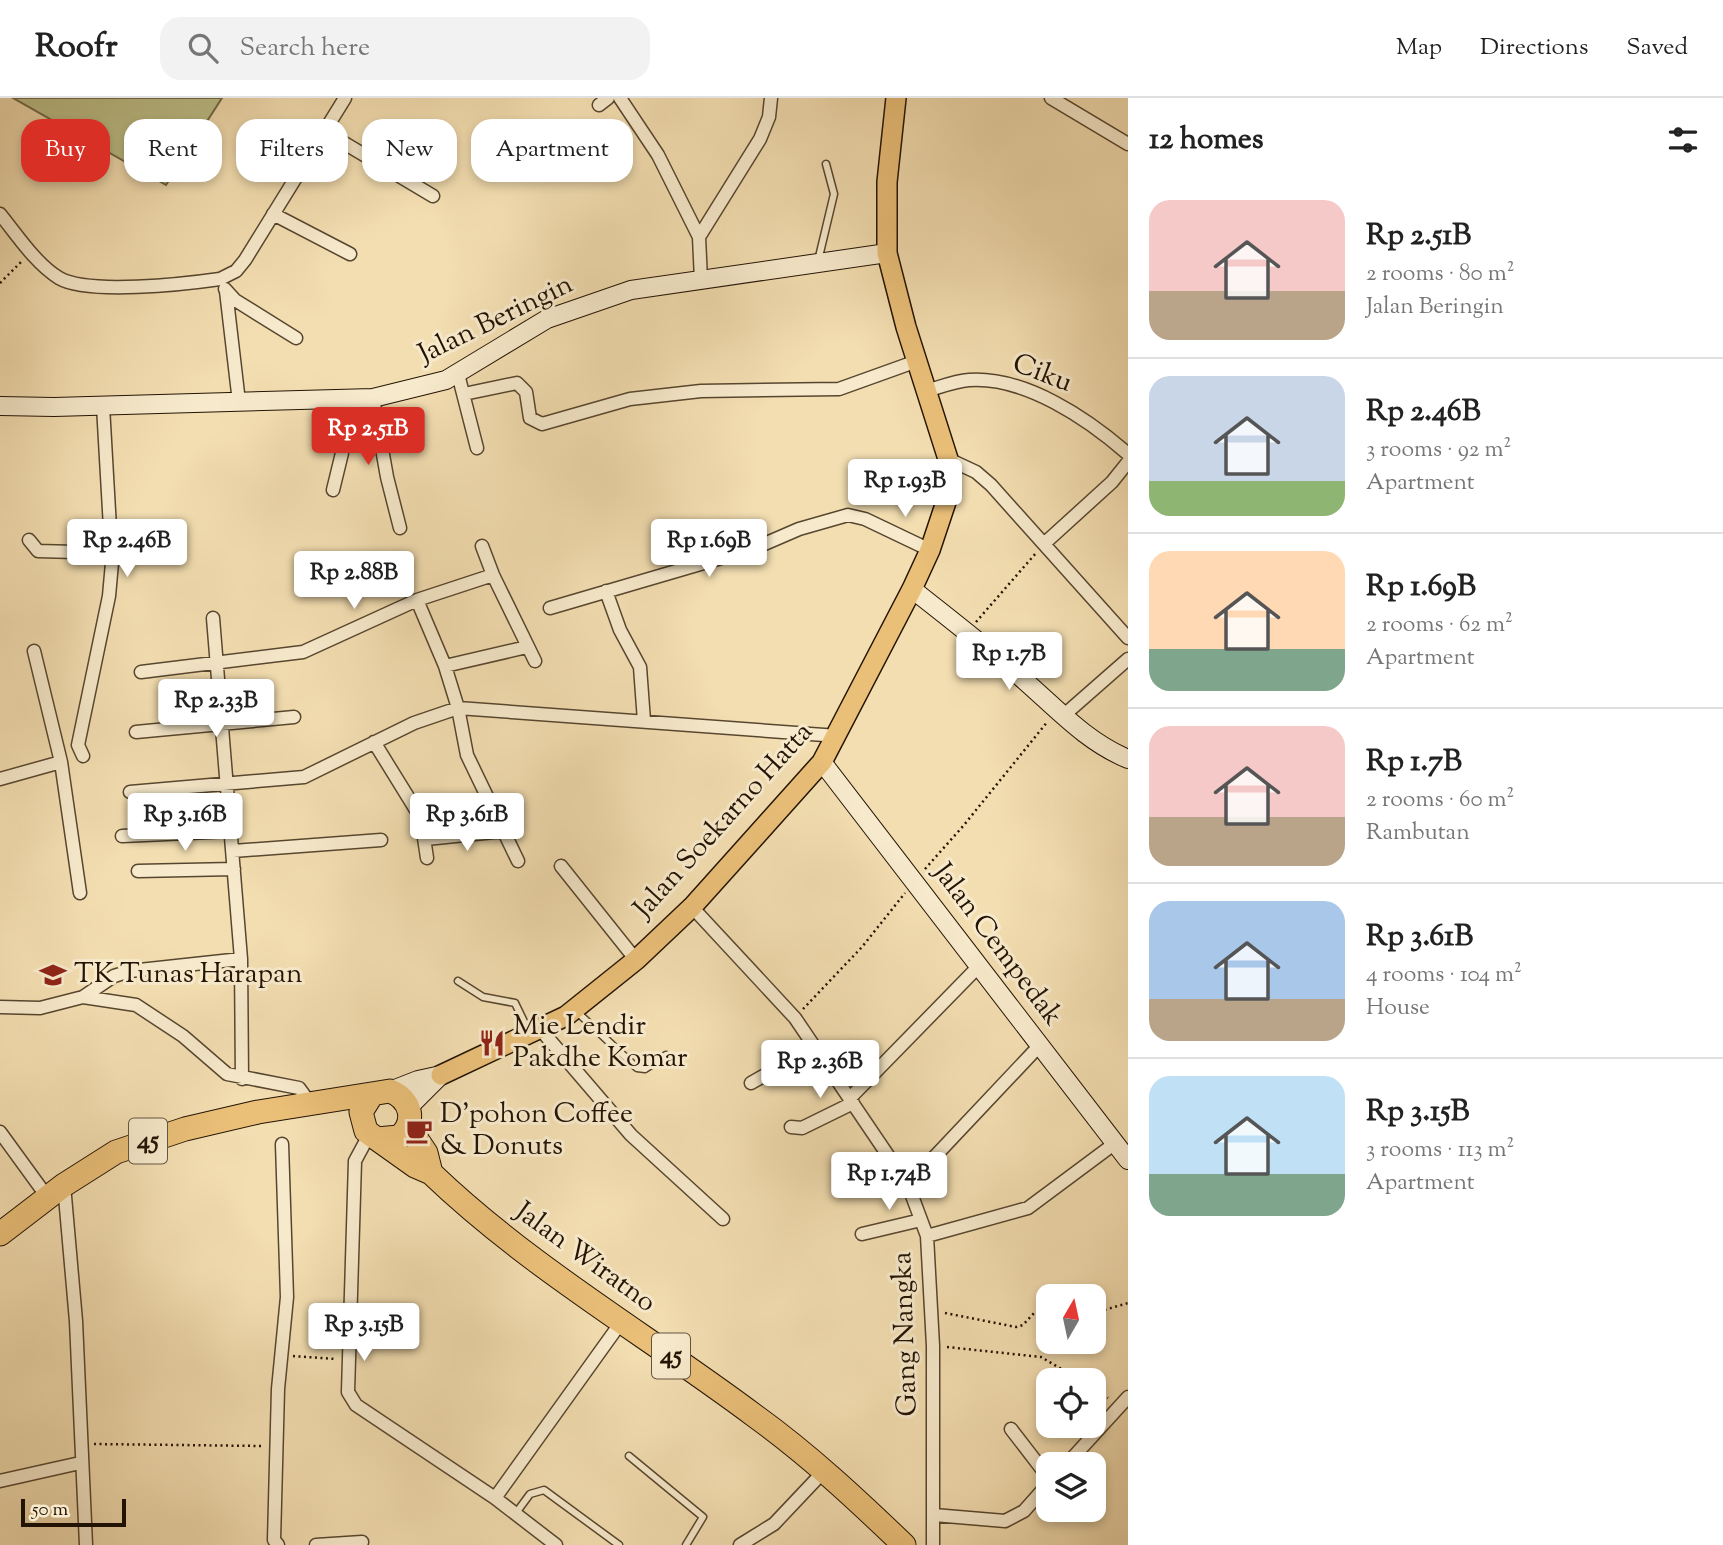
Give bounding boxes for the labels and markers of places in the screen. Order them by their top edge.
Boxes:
pin: Rp 2.51B [296,408,440,467]
pin: Rp 1.93B [833,460,977,519]
pin: Rp 2.46B [55,519,199,579]
pin: Rp 1.69B [637,519,781,579]
pin: Rp 2.88B [282,552,426,611]
pin: Rp 1.7B [944,632,1074,692]
pin: Rp 2.33B [144,680,288,739]
pin: Rp 3.16B [113,794,257,853]
pin: Rp 3.61B [395,794,539,853]
place label: TK Tunas Harapan [74,955,302,995]
school or university icon: TK Tunas Harapan [38,960,68,990]
place label: Mie Lendir Pakdhe Komar [513,1007,688,1079]
restaurant icon: Mie Lendir Pakdhe Komar [477,1028,507,1058]
pin: Rp 2.36B [748,1040,892,1100]
place label: D'pohon Coffee & Donuts [440,1095,633,1167]
cafe icon: D'pohon Coffee & Donuts [404,1116,434,1146]
pin: Rp 1.74B [817,1152,961,1212]
pin: Rp 3.15B [292,1304,436,1363]

